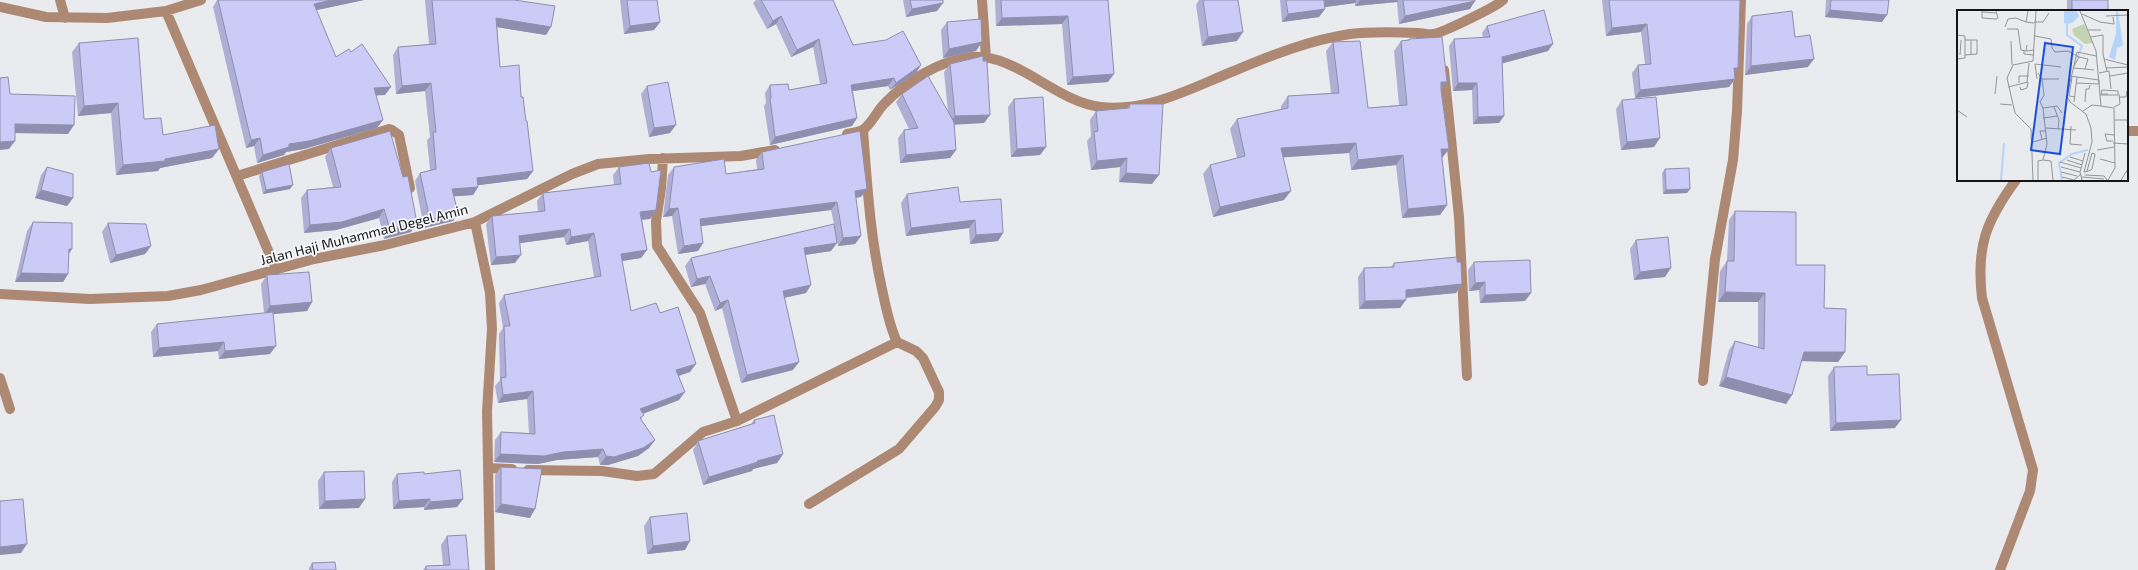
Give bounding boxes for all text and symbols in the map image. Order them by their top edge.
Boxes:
inset map [1957,10,2128,181]
street label: Jalan Haji Muhammad Degel Amin [258,200,470,268]

